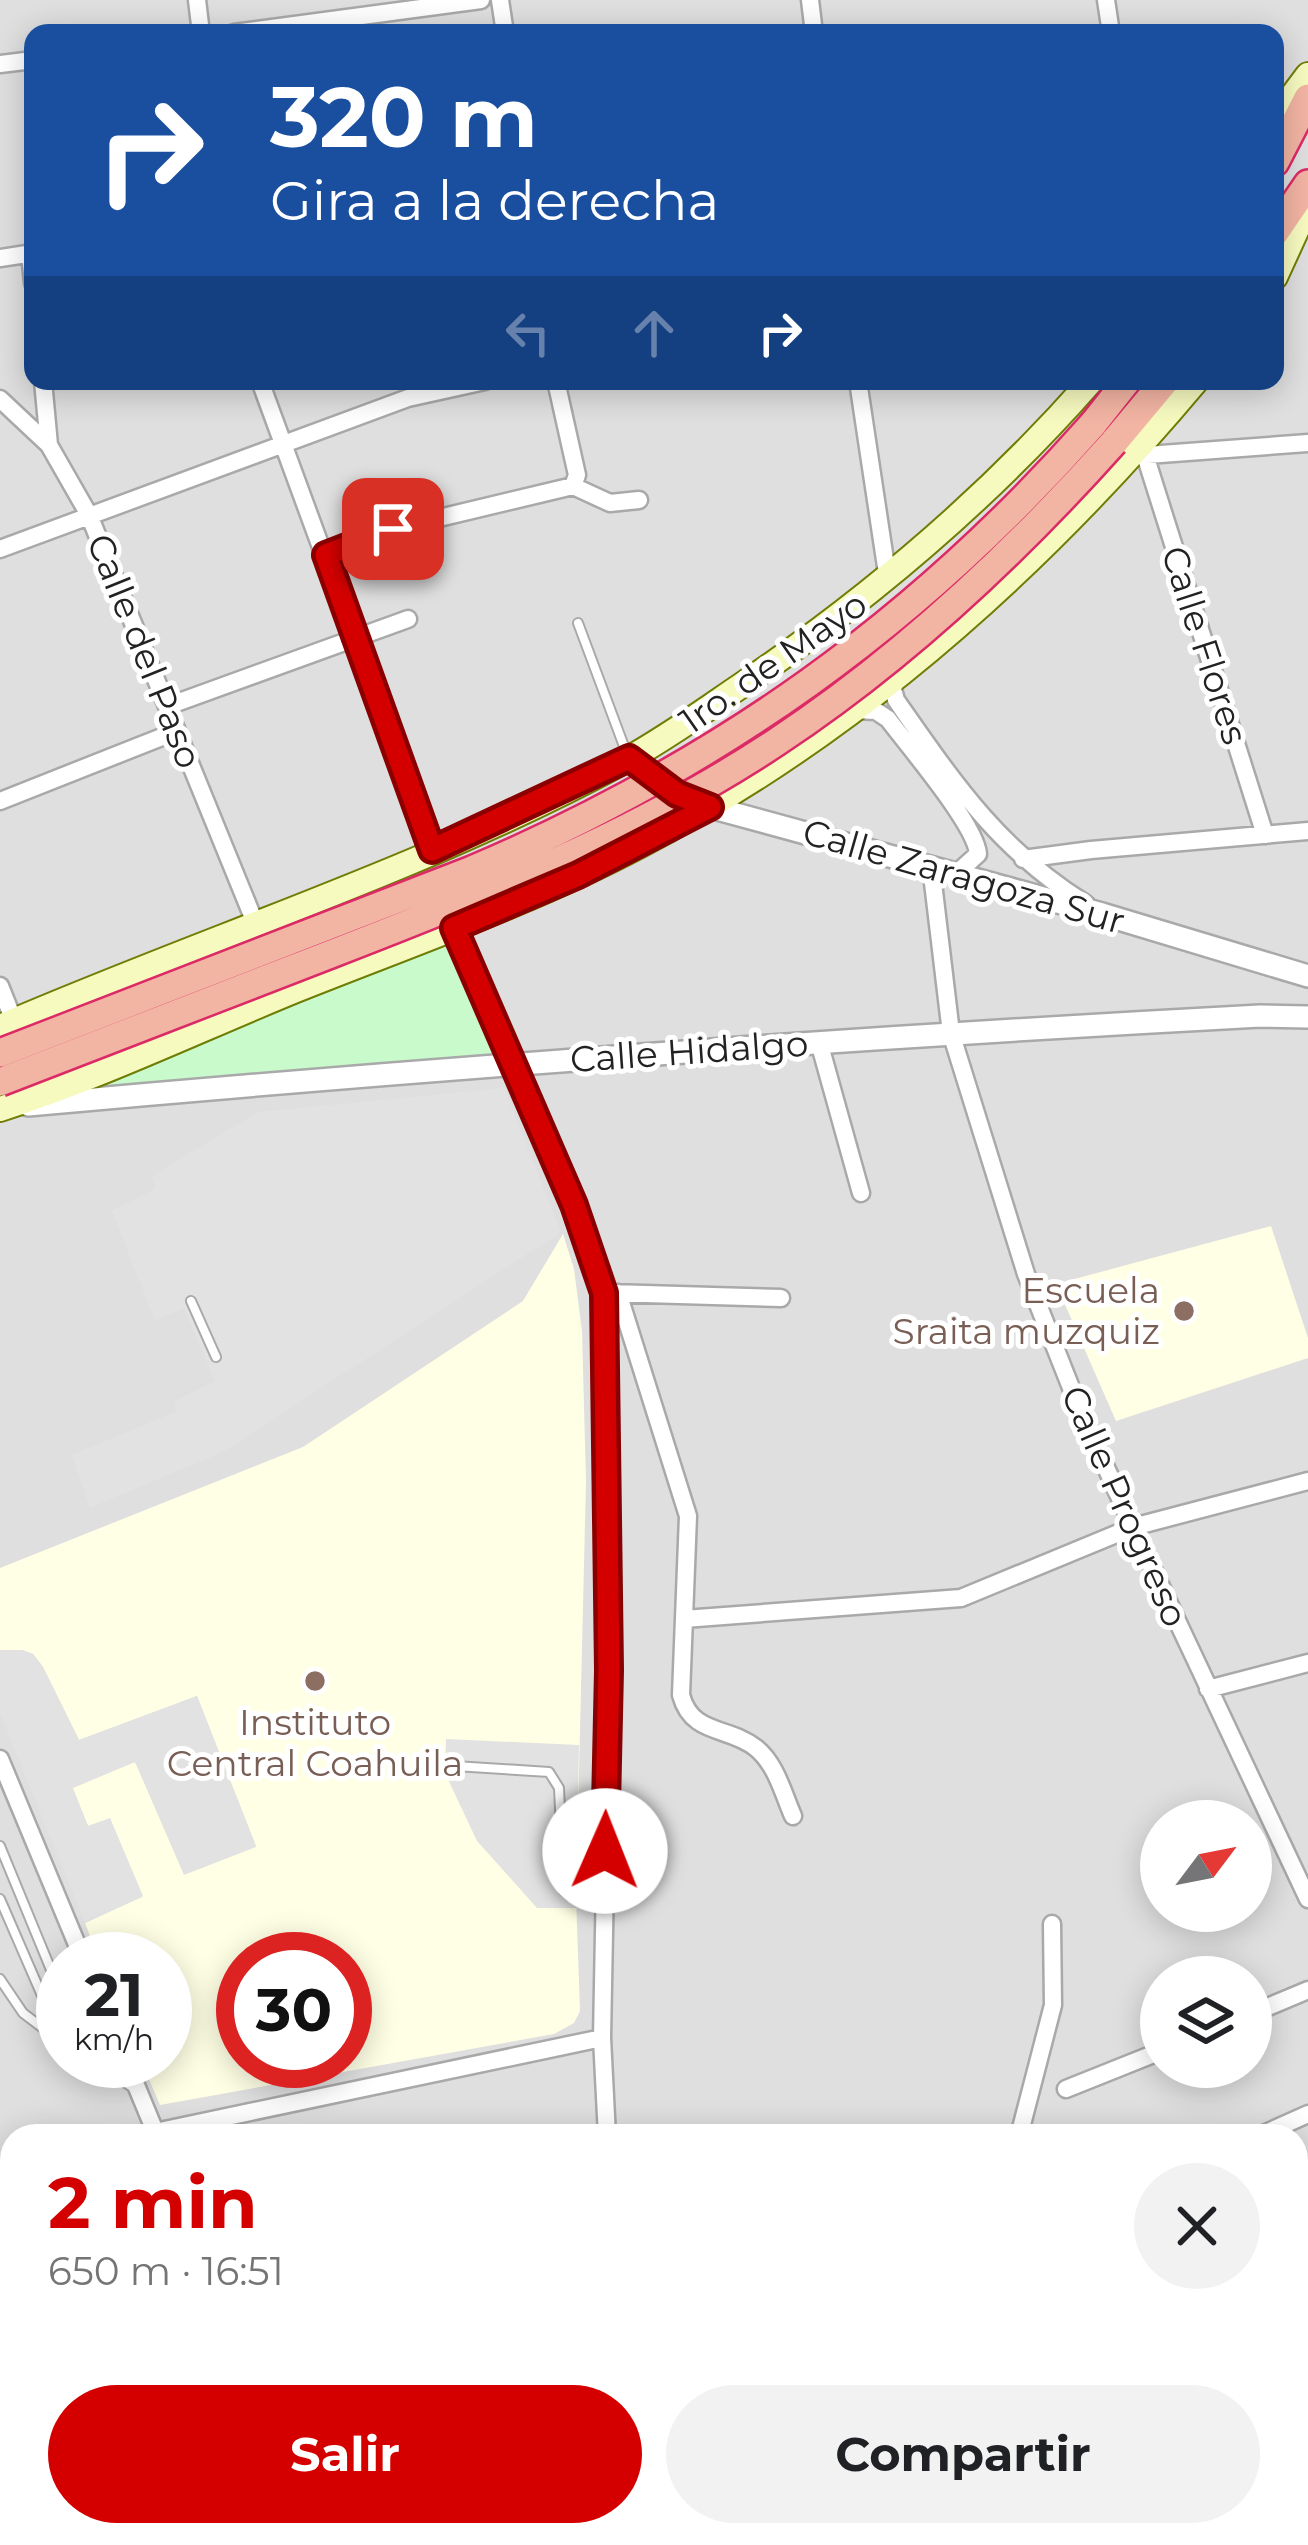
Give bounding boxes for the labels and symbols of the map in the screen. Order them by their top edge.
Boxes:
pin [342,478,444,580]
street label: Calle del Paso [78,527,212,775]
street label: Calle Flores [1152,541,1258,749]
street label: 1ro. de Mayo [671,581,875,743]
street label: Calle Zaragoza Sur [798,809,1130,943]
street label: Calle Hidalgo [568,1021,810,1081]
place label: Escuela Sraita muzquiz [893,1268,1160,1353]
marker: Escuela Sraita muzquiz [1171,1298,1197,1324]
street label: Calle Progreso [1052,1379,1198,1633]
marker: Instituto Central Coahuila [302,1668,328,1694]
place label: Instituto Central Coahuila [167,1700,463,1785]
position arrow [542,1788,668,1914]
north arrow [1140,1800,1272,1932]
speed limit sign: 30 [216,1932,372,2088]

